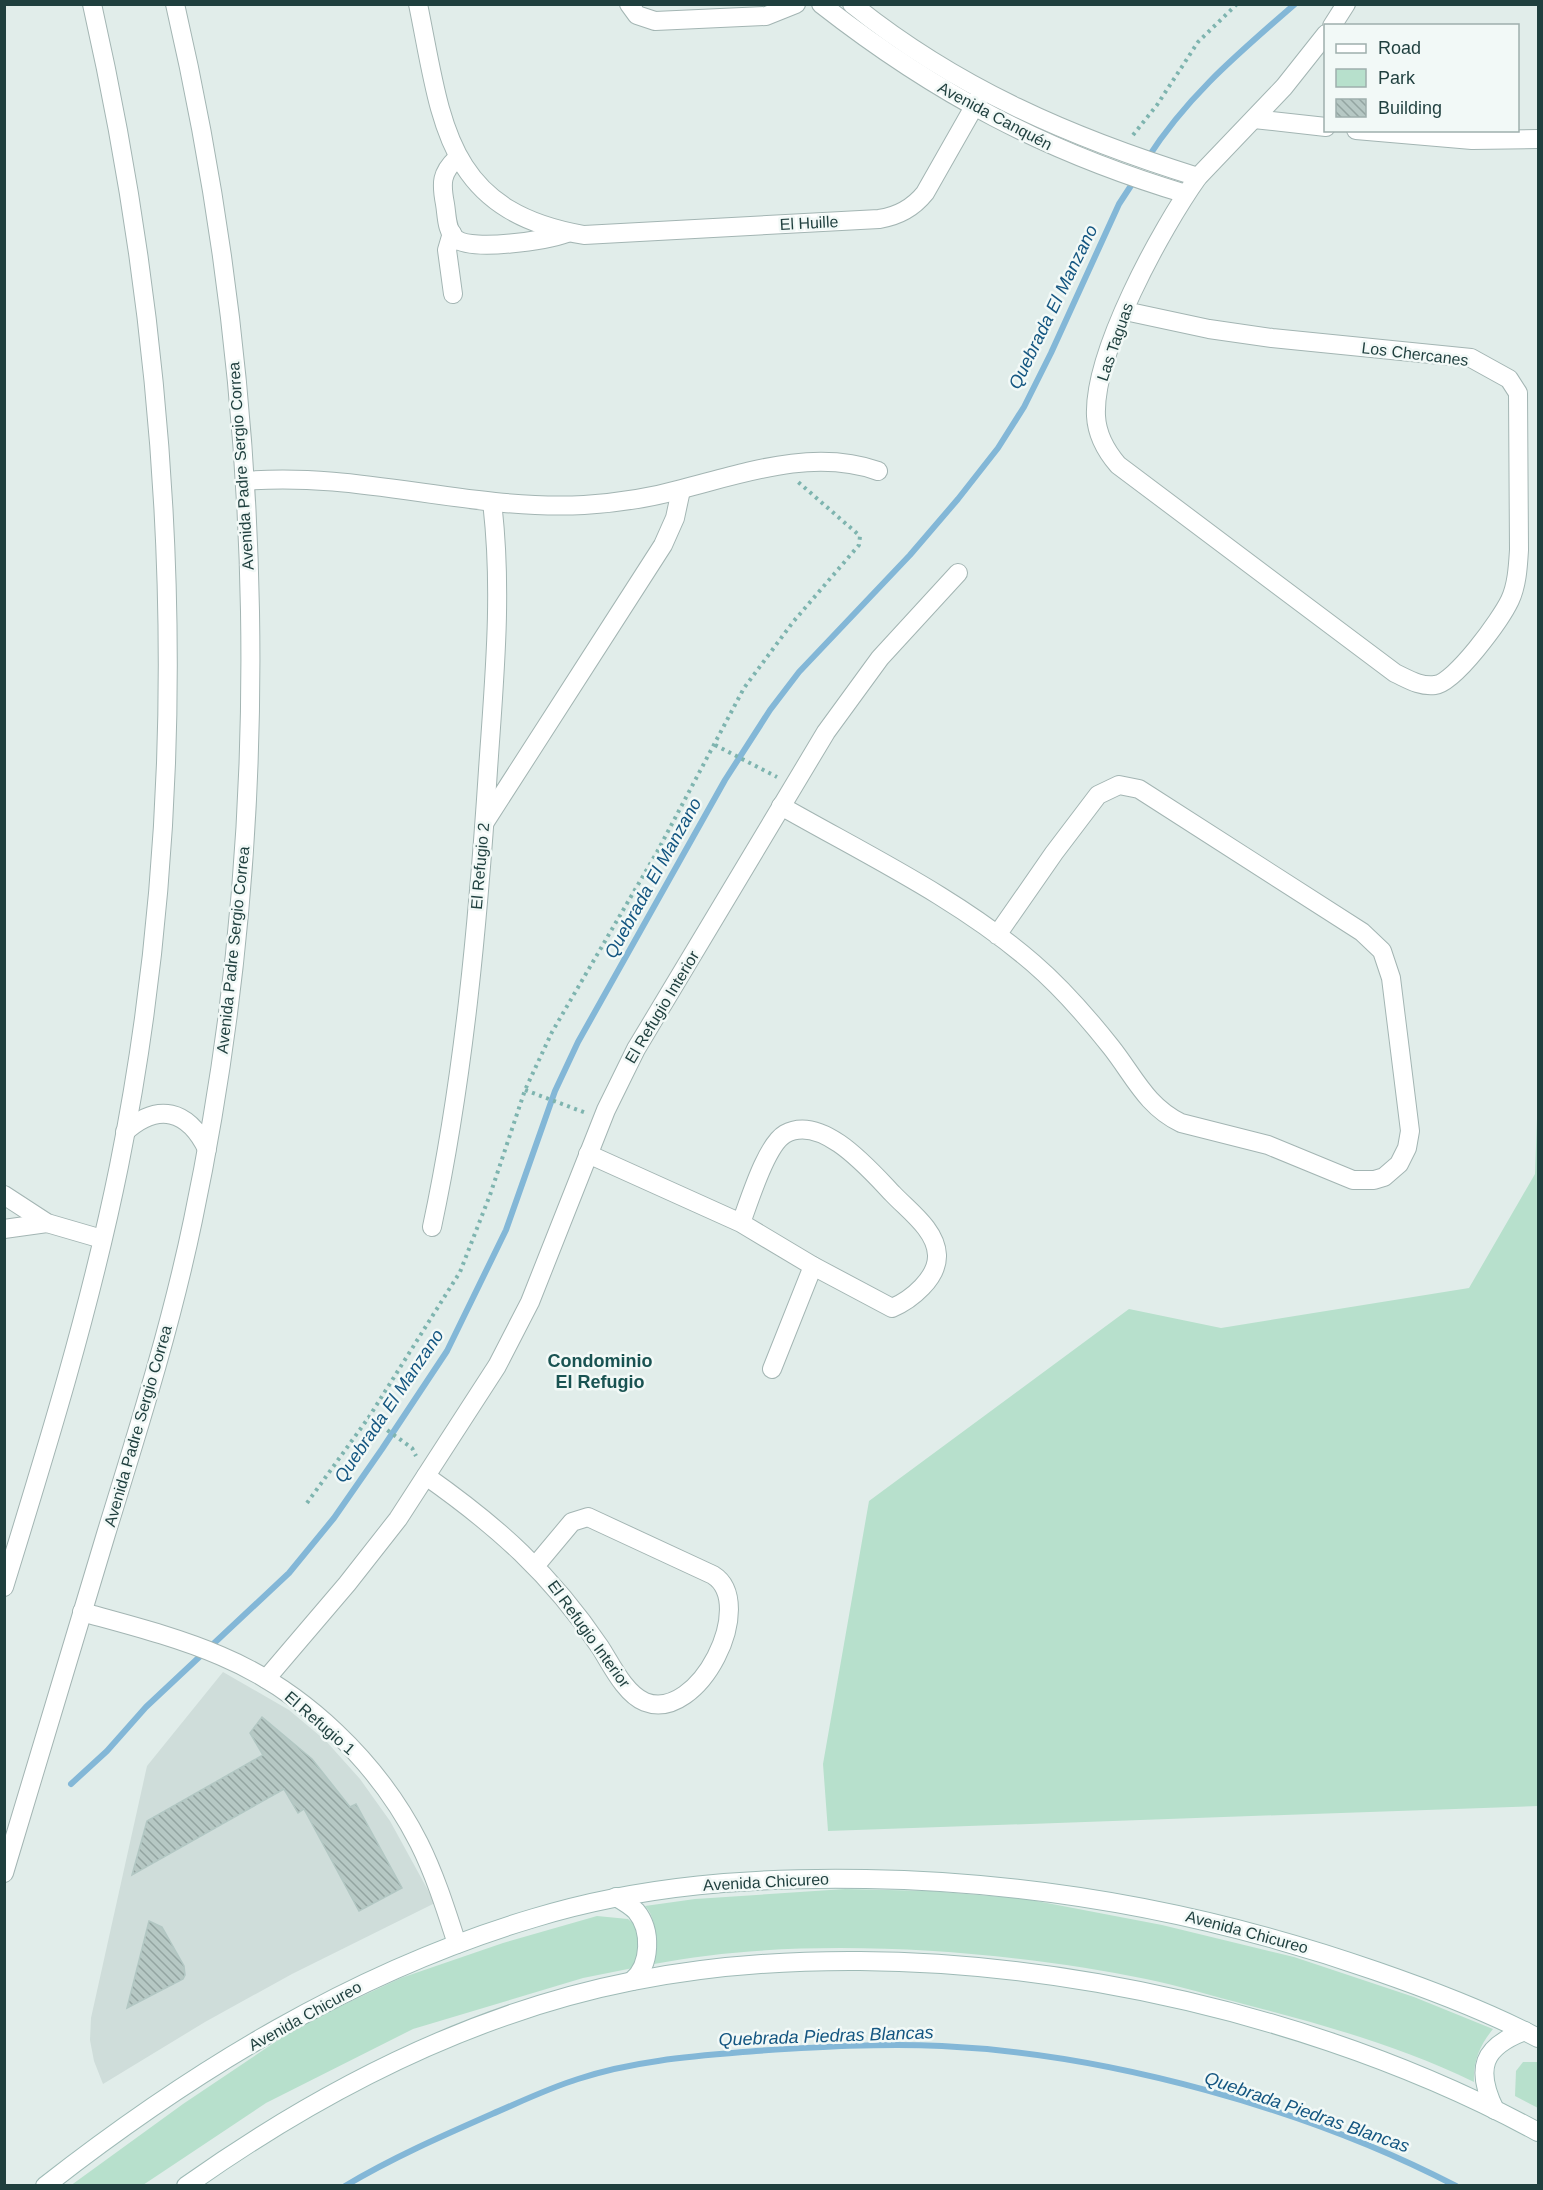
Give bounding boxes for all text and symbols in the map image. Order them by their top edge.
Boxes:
legend [1324,24,1519,132]
text: Road [1378,38,1421,58]
text: Park [1378,68,1416,88]
street label: Avenida Canquén [935,79,1055,153]
text: Building [1378,98,1442,118]
street label: El Huille [779,213,839,233]
water label: Quebrada El Manzano [1005,222,1101,392]
street label: Las Taguas [1094,301,1136,383]
street label: Los Chercanes [1361,339,1469,369]
street label: Avenida Padre Sergio Correa [225,361,257,571]
water label: Quebrada El Manzano [601,794,705,962]
street label: El Refugio 2 [468,822,492,910]
street label: Avenida Padre Sergio Correa [214,845,252,1055]
street label: El Refugio Interior [622,947,703,1066]
street label: Avenida Padre Sergio Correa [101,1323,175,1529]
water label: Quebrada El Manzano [330,1326,448,1486]
district label: Condominio El Refugio [548,1351,652,1392]
street label: El Refugio Interior [544,1577,634,1691]
street label: El Refugio 1 [282,1688,359,1758]
street label: Avenida Chicureo [703,1870,829,1894]
street label: Avenida Chicureo [1184,1907,1310,1957]
street label: Avenida Chicureo [246,1978,364,2054]
water label: Quebrada Piedras Blancas [718,2022,934,2050]
water label: Quebrada Piedras Blancas [1202,2068,1412,2156]

